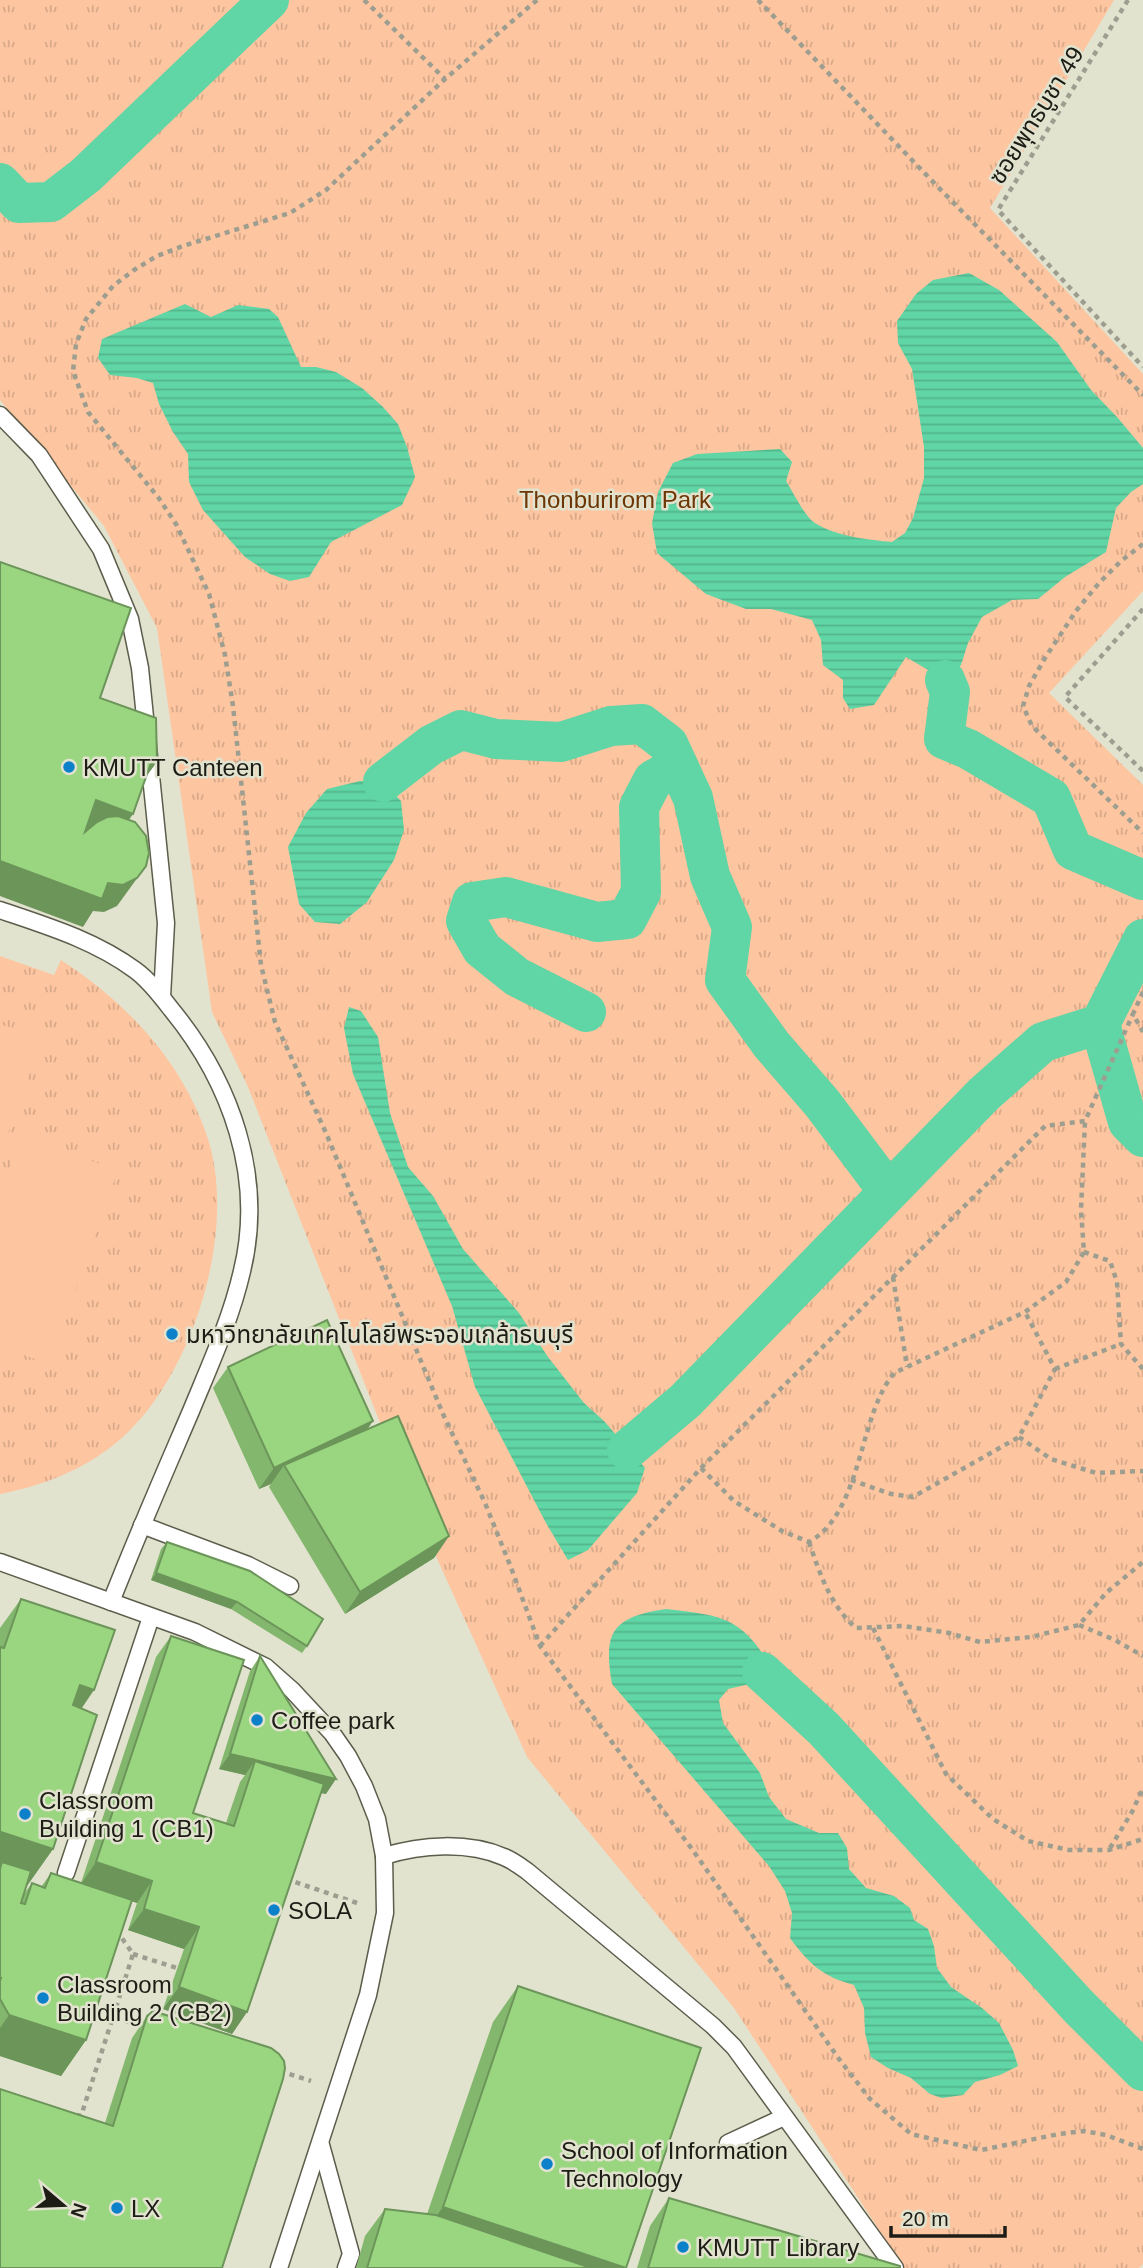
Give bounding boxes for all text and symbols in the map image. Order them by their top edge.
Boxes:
street label: ซอยพุทธบูชา 49 [983,41,1091,190]
park label: Thonburirom Park [519,486,712,513]
place label: KMUTT Canteen [83,754,263,781]
marker: KMUTT Canteen [61,759,77,775]
place label: มหาวิทยาลัยเทคโนโลยีพระจอมเกล้าธนบุรี [186,1321,573,1350]
marker: มหาวิทยาลัยเทคโนโลยีพระจอมเกล้าธนบุรี [164,1326,180,1342]
place label: Coffee park [271,1707,396,1734]
marker: Coffee park [249,1712,265,1728]
place label: Classroom Building 1 (CB1) [39,1787,214,1842]
marker: Classroom Building 1 (CB1) [17,1806,33,1822]
place label: SOLA [288,1897,352,1924]
marker: SOLA [266,1902,282,1918]
place label: Classroom Building 2 (CB2) [57,1971,232,2026]
marker: Classroom Building 2 (CB2) [35,1990,51,2006]
place label: School of Information Technology [561,2137,788,2192]
marker: School of Information Technology [539,2156,555,2172]
north arrow [28,2170,98,2240]
scale bar [891,2194,1005,2238]
place label: LX [131,2195,160,2222]
text: N [66,2200,91,2220]
marker: LX [109,2200,125,2216]
text: 20 m [902,2207,949,2230]
place label: KMUTT Library [697,2234,859,2261]
marker: KMUTT Library [675,2239,691,2255]

